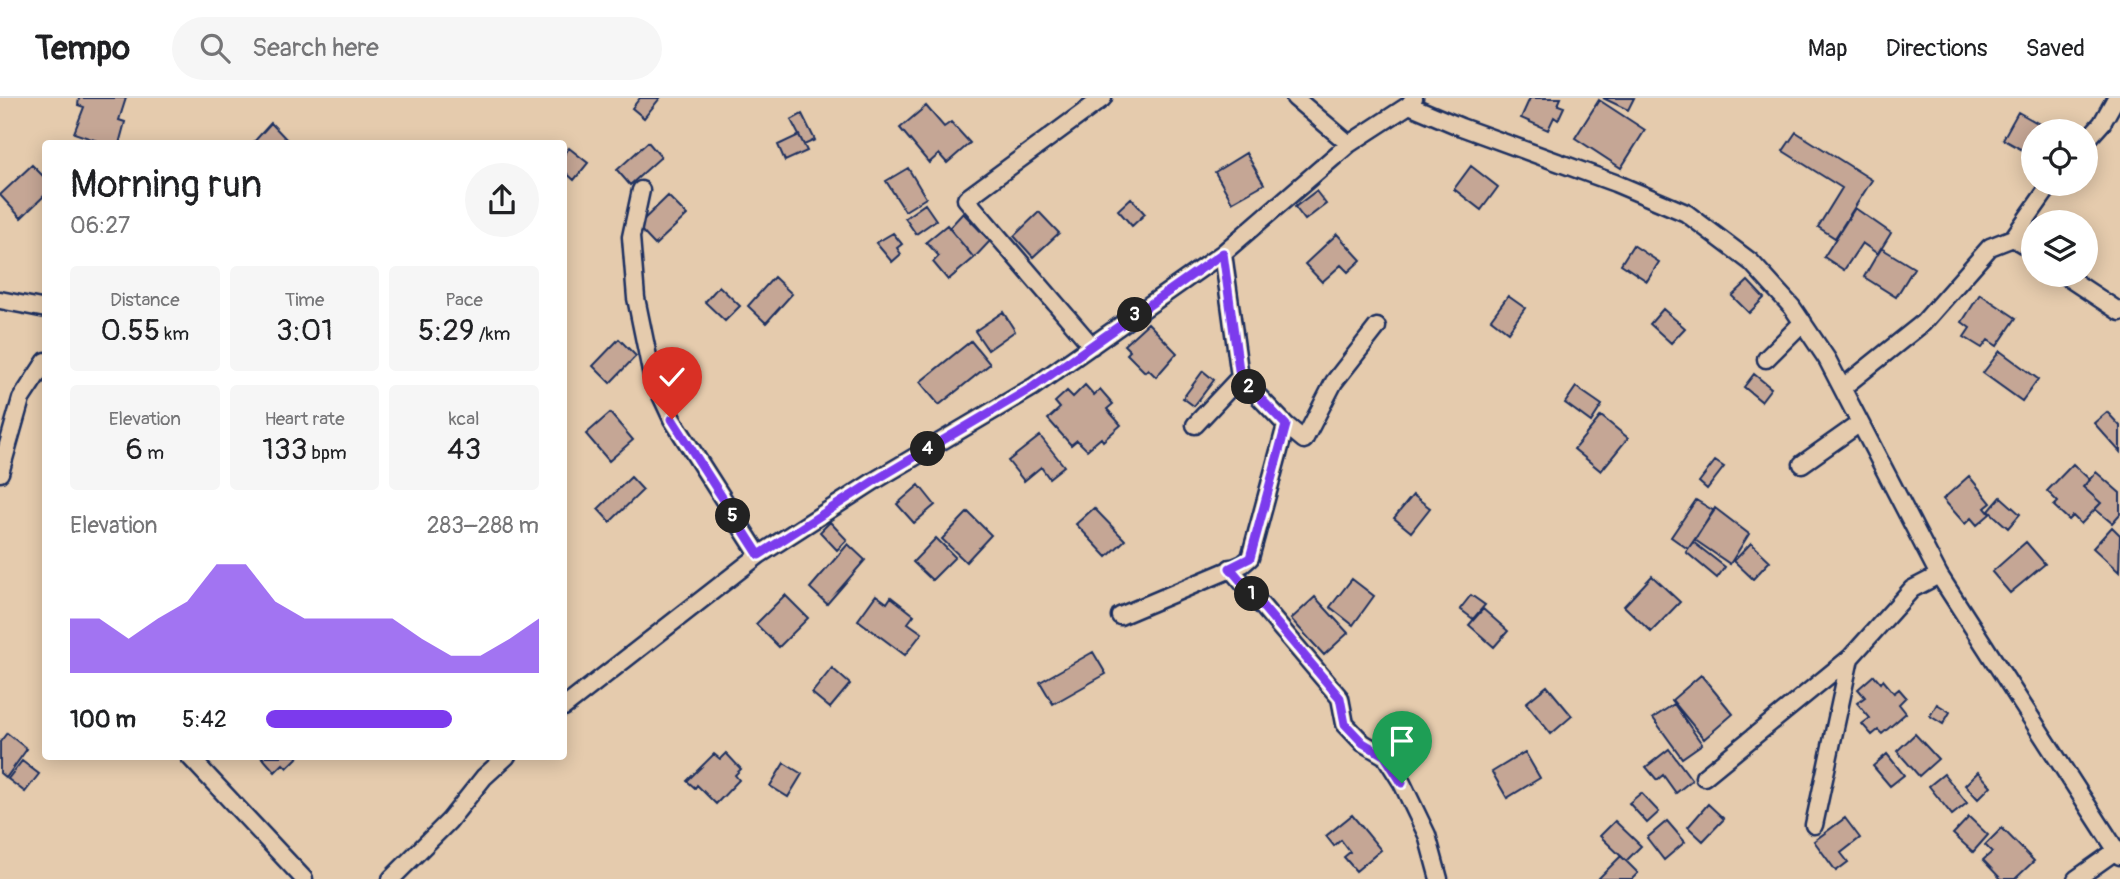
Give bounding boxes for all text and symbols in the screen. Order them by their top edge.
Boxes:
search box [172,17,662,80]
text: Tempo [35,28,130,69]
icon: search [196,29,234,67]
text: Search here [252,32,379,64]
text: Map [1808,34,1848,63]
text: Directions [1886,34,1987,63]
text: Saved [2025,34,2085,63]
map controls [2021,119,2098,287]
button: locate [2021,119,2098,196]
text: Morning run [70,161,262,209]
button: share [465,163,539,237]
button: layers [2021,210,2098,287]
text: 06:27 [70,211,130,240]
text: Distance [110,288,180,312]
text: Time [285,288,324,312]
text: Pace [445,288,483,312]
pin: 3 [1118,298,1152,332]
text: 3 [1129,302,1140,326]
text: 0.55 [101,312,160,349]
text: 3:01 [276,312,333,349]
text: 5:29 [418,312,475,349]
text: km [160,322,189,346]
text: /km [475,322,510,346]
pin [642,347,702,419]
icon: check [653,358,691,396]
pin: 2 [1232,370,1266,404]
text: 2 [1243,374,1254,398]
text: Elevation [109,407,181,431]
text: Heart rate [264,407,345,431]
text: kcal [449,407,480,431]
text: 6 [126,431,143,468]
text: 133 [262,431,307,468]
text: 43 [447,431,481,468]
pin: 4 [911,432,946,466]
text: 4 [922,436,933,460]
text: m [143,441,164,465]
text: bpm [307,441,347,465]
pin: 5 [716,498,750,534]
text: 5 [727,503,738,527]
text: Elevation [70,511,158,540]
text: 283–288 m [427,511,539,540]
pin: 1 [1234,576,1270,612]
text: 1 [1248,581,1255,605]
text: 100 m [70,705,136,734]
text: 5:42 [182,705,227,734]
pin [1372,711,1432,783]
icon: arrive [1383,722,1421,760]

